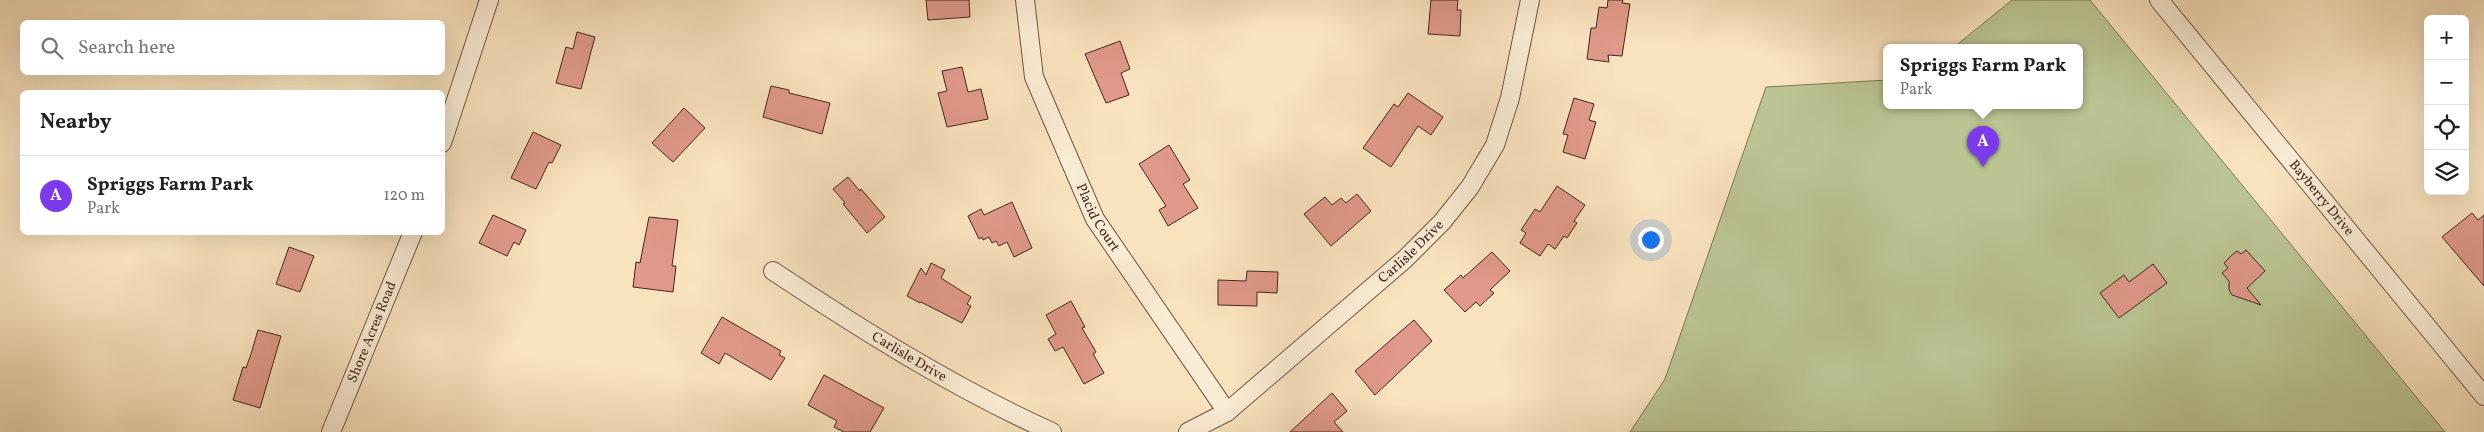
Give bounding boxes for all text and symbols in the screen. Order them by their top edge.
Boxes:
map controls [2424,15,2469,195]
button: + [2424,15,2469,60]
search box [20,20,445,75]
icon: search [38,34,66,62]
text: Search here [78,35,175,61]
popup [1883,44,2083,109]
text: Spriggs Farm Park [1900,53,2066,79]
button: − [2424,60,2469,105]
text: Park [1900,79,1932,101]
button: locate [2424,105,2469,150]
text: Nearby [40,108,111,137]
pin: A [1967,126,1999,167]
button: layers [2424,150,2469,195]
street label: Bayberry Drive [2285,156,2359,240]
text: Spriggs Farm Park [87,172,253,198]
street label: Placid Court [1071,180,1124,256]
text: A [50,185,62,207]
text: 120 m [383,185,425,207]
text: Park [87,198,120,220]
street label: Carlisle Drive [1374,216,1448,288]
your location [1638,227,1664,253]
street label: Shore Acres Road [343,279,401,385]
street label: Carlisle Drive [868,327,951,387]

